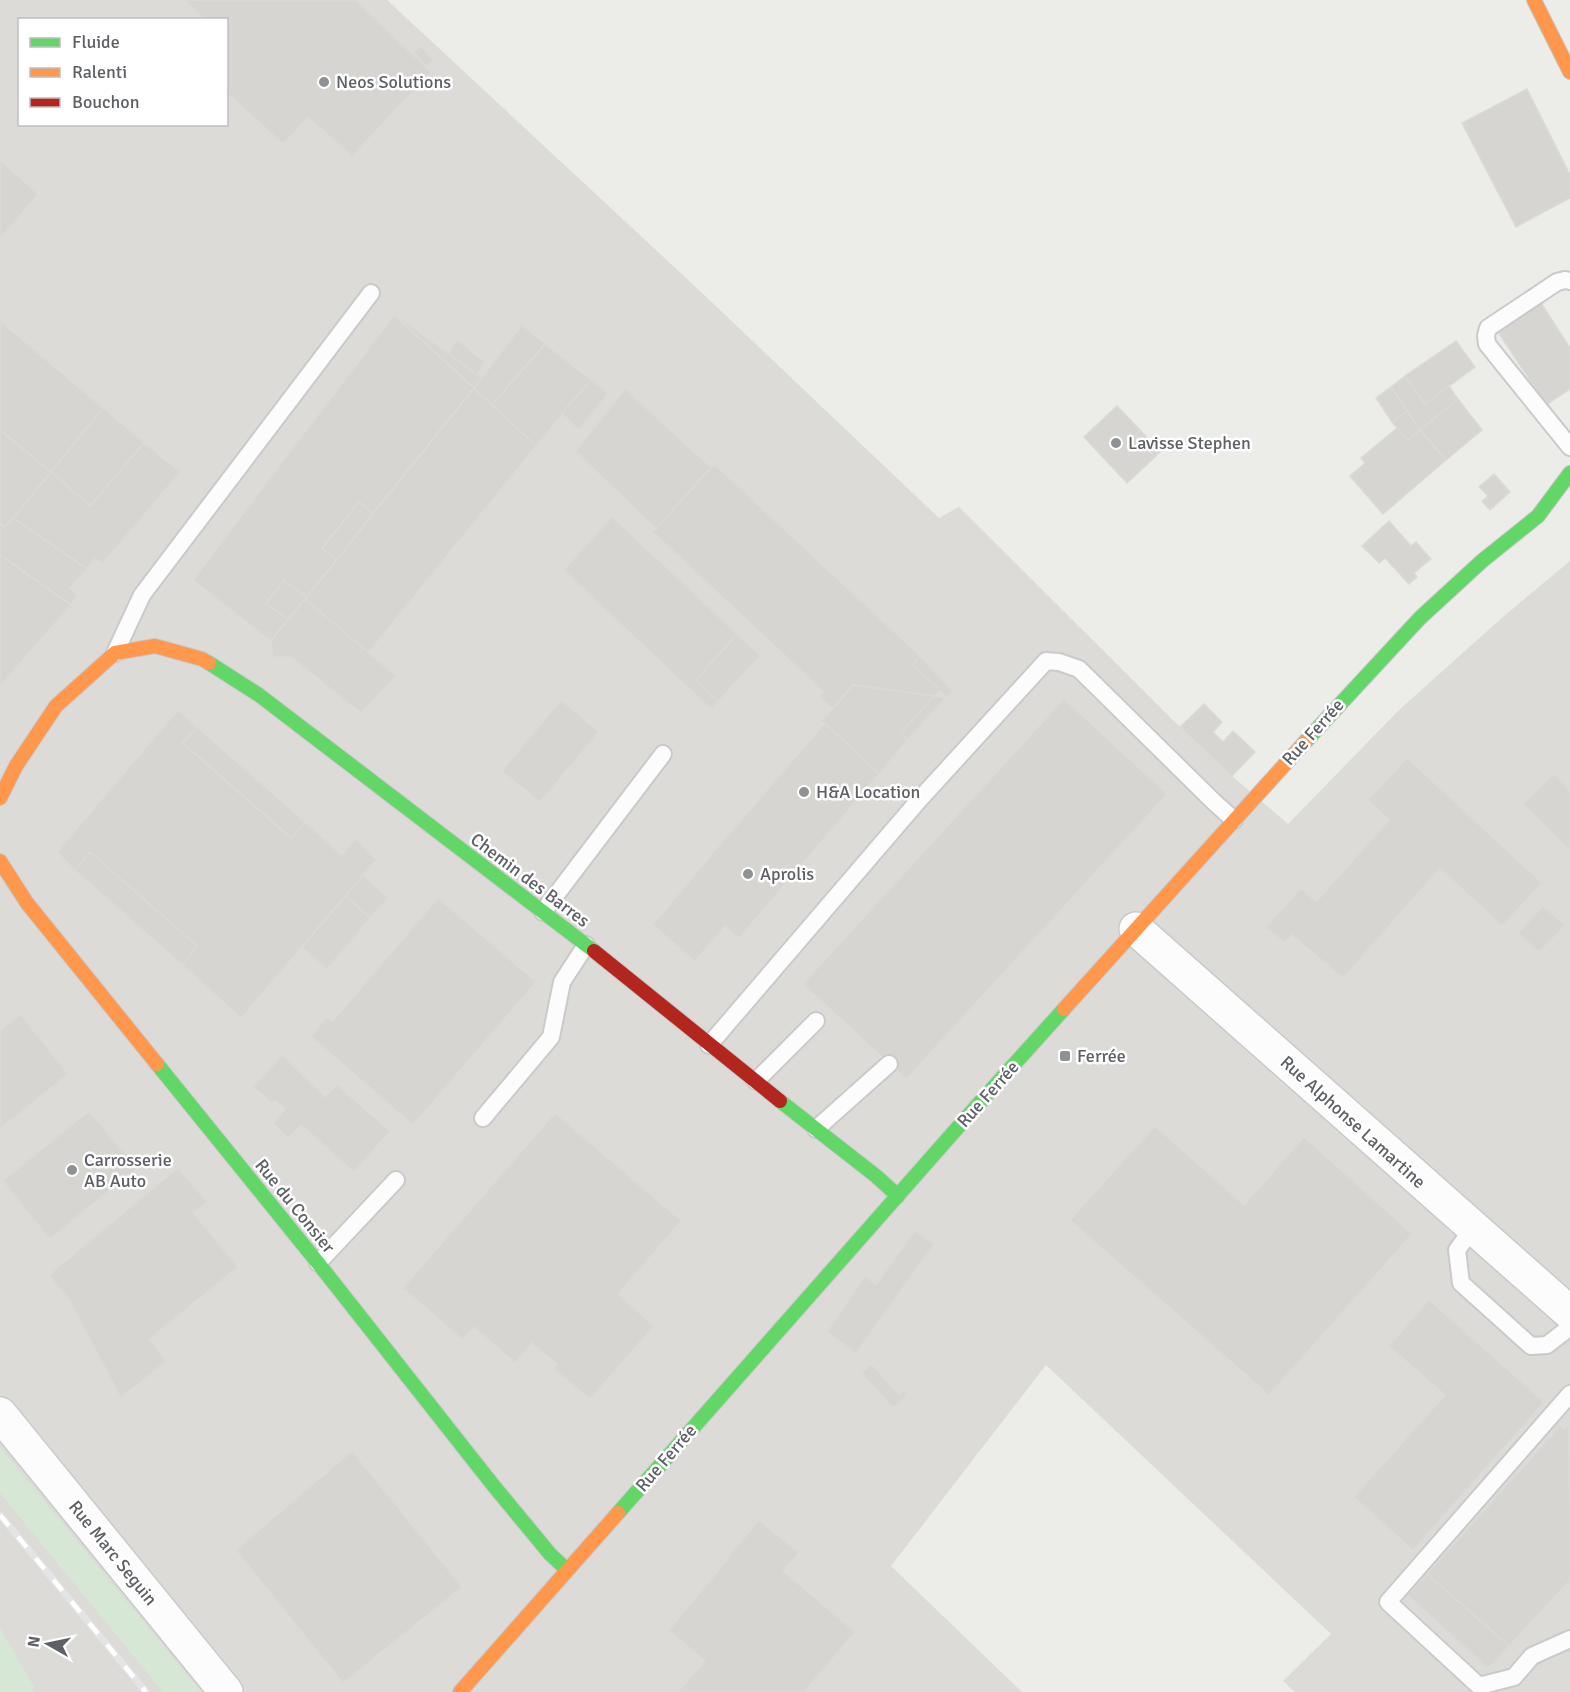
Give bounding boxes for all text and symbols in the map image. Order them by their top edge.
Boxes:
legend [18,18,228,126]
text: Fluide [72,31,120,53]
text: Ralenti [72,61,127,83]
place label: Neos Solutions [336,71,451,93]
marker: Neos Solutions [317,75,331,89]
text: Bouchon [72,91,140,113]
place label: Lavisse Stephen [1128,432,1251,454]
marker: Lavisse Stephen [1109,436,1123,450]
street label: Rue Ferrée [1277,694,1349,770]
place label: H&A Location [816,781,920,803]
marker: H&A Location [797,785,811,799]
street label: Chemin des Barres [466,828,594,932]
place label: Aprolis [760,863,814,885]
marker: Aprolis [741,867,755,881]
place label: Ferrée [1077,1045,1126,1067]
marker: Ferrée [1058,1049,1072,1063]
street label: Rue Alphonse Lamartine [1276,1051,1430,1193]
street label: Rue Ferrée [952,1056,1024,1132]
place label: Carrosserie AB Auto [84,1149,172,1192]
street label: Rue du Consier [250,1154,340,1258]
marker: Carrosserie AB Auto [65,1163,79,1177]
street label: Rue Ferrée [631,1420,701,1496]
street label: Rue Marc Seguin [64,1496,162,1610]
north arrow [18,1614,78,1674]
text: N [23,1635,45,1649]

